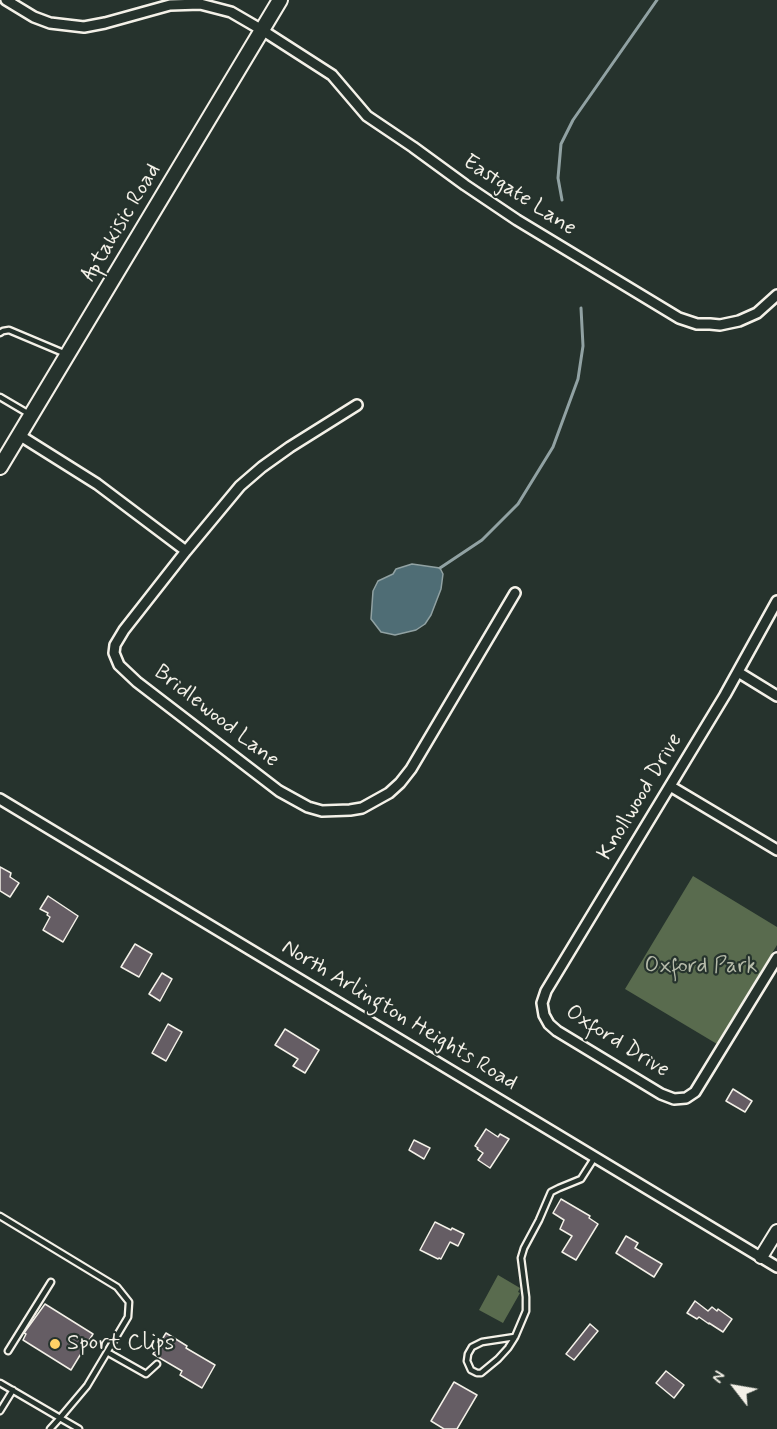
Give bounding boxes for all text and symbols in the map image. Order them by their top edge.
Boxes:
street label: Eastgate Lane [457,150,581,242]
street label: Aptakisic Road [77,159,167,287]
street label: Bridlewood Lane [148,660,284,774]
street label: Knollwood Drive [593,729,689,865]
street label: North Arlington Heights Road [276,935,522,1097]
park label: Oxford Park [645,954,757,980]
street label: Oxford Drive [560,1000,674,1084]
place label: Sport Clips [67,1331,175,1357]
marker: Sport Clips [48,1337,62,1351]
north arrow [705,1357,765,1417]
text: N [707,1367,731,1387]

